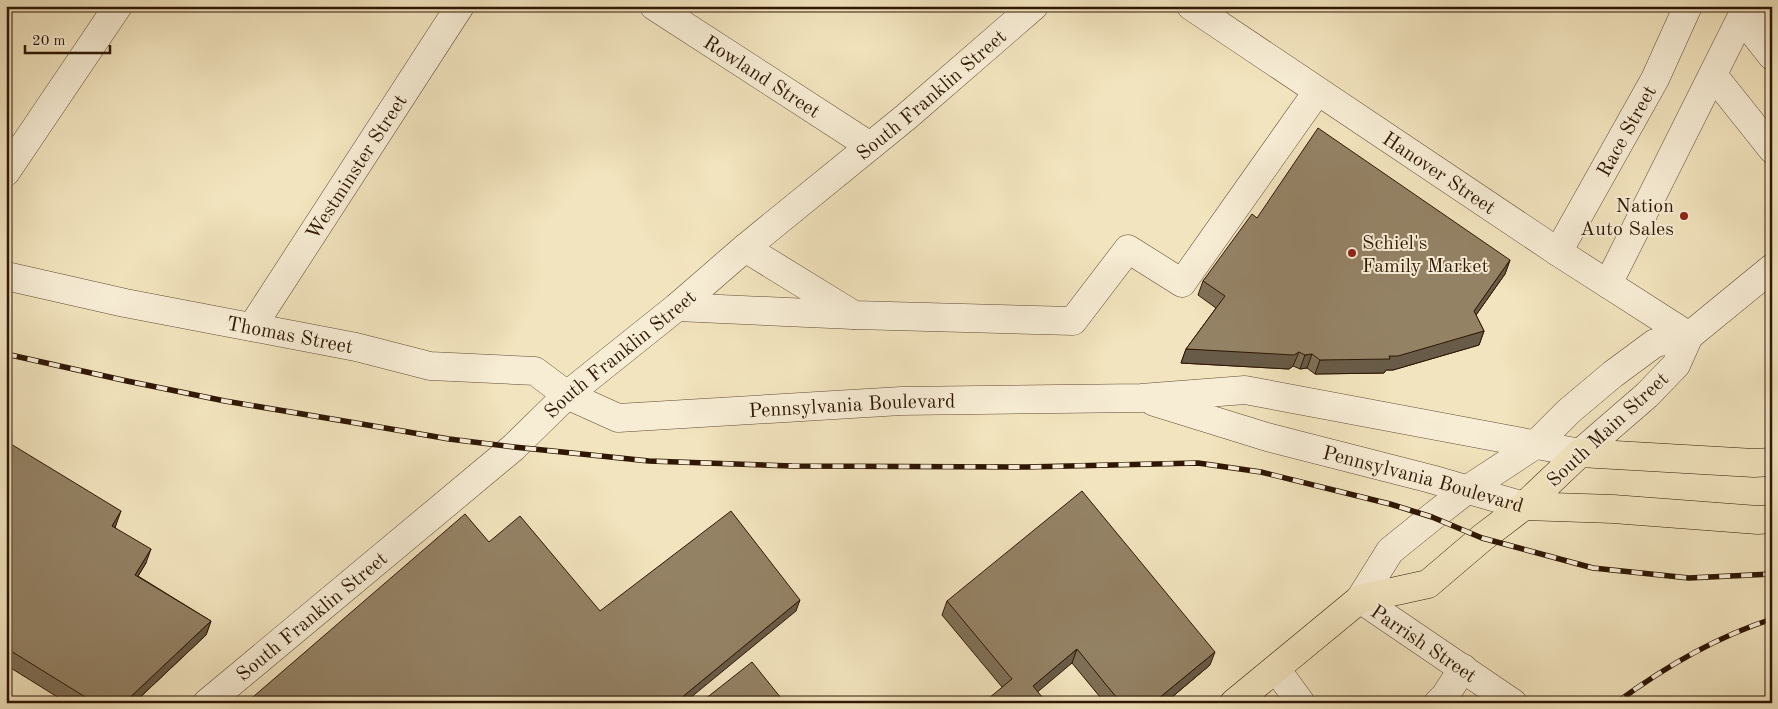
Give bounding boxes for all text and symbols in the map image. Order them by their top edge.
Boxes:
scale bar [25,22,110,54]
street label: South Franklin Street [853,27,1011,165]
street label: Rowland Street [699,33,823,123]
text: 20 m [32,34,66,49]
street label: Race Street [1594,83,1661,181]
street label: Westminster Street [303,92,412,244]
street label: Hanover Street [1378,129,1498,219]
place label: Nation Auto Sales [1580,197,1674,240]
marker: Nation Auto Sales [1678,210,1690,222]
place label: Schiel's Family Market [1362,234,1488,277]
marker: Schiel's Family Market [1346,247,1358,259]
street label: South Franklin Street [542,287,701,423]
street label: Thomas Street [225,315,354,358]
street label: South Main Street [1544,369,1673,492]
street label: Pennsylvania Boulevard [748,392,956,422]
street label: Pennsylvania Boulevard [1320,444,1525,517]
street label: South Franklin Street [234,549,392,686]
street label: Parrish Street [1366,602,1479,687]

